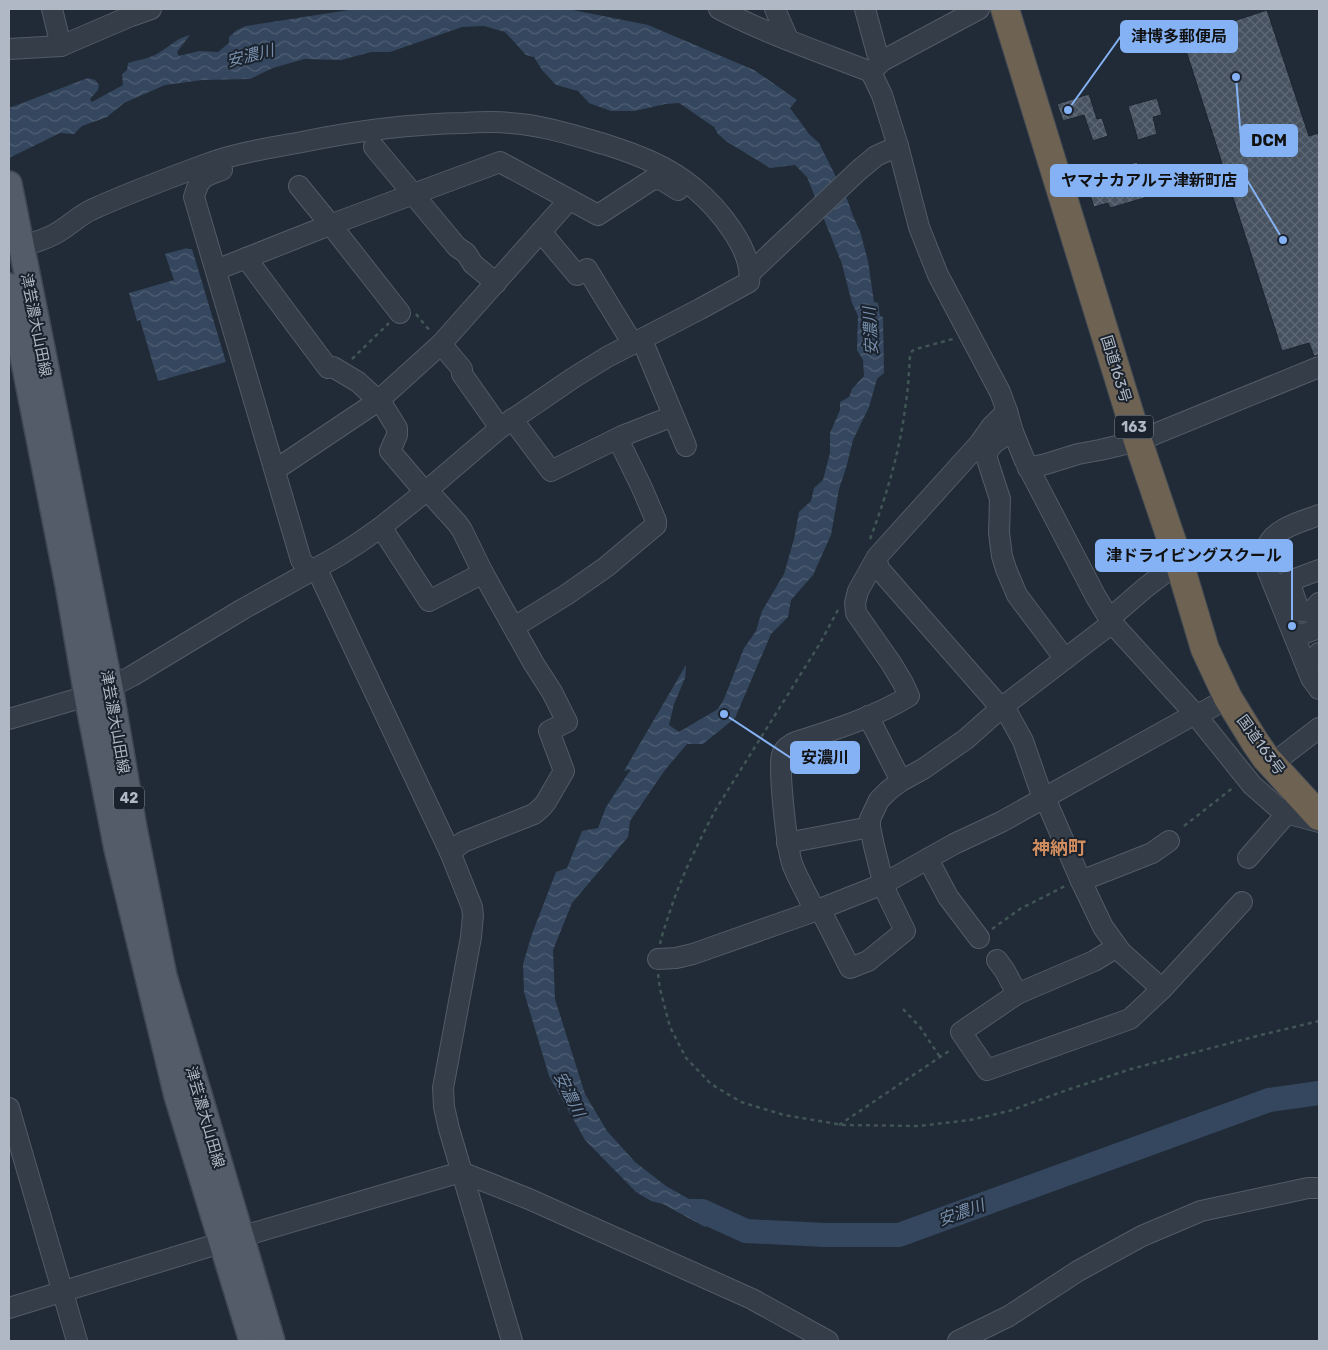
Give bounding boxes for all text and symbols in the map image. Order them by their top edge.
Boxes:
callout: 津博多郵便局 [1121,21,1237,52]
text: 津博多郵便局 [1131,27,1227,46]
water label: 安濃川 [225,40,278,71]
callout: DCM [1241,125,1297,156]
text: DCM [1251,131,1287,150]
callout: ヤマナカアルテ津新町店 [1051,165,1247,196]
text: ヤマナカアルテ津新町店 [1061,171,1237,190]
street label: 津芸濃大山田線 [17,272,55,378]
water label: 安濃川 [860,305,881,355]
street label: 国道163号 [1097,333,1135,405]
road number: 163 [1115,416,1153,438]
callout: 津ドライビングスクール [1096,540,1292,571]
text: 津ドライビングスクール [1106,546,1282,565]
street label: 津芸濃大山田線 [97,669,133,775]
street label: 国道163号 [1233,712,1289,778]
callout: 安濃川 [791,742,859,773]
text: 安濃川 [801,748,849,767]
road number: 42 [114,786,144,810]
district label: 神納町 [1032,837,1086,859]
street label: 津芸濃大山田線 [182,1064,228,1170]
water label: 安濃川 [550,1068,589,1122]
water label: 安濃川 [935,1195,989,1230]

